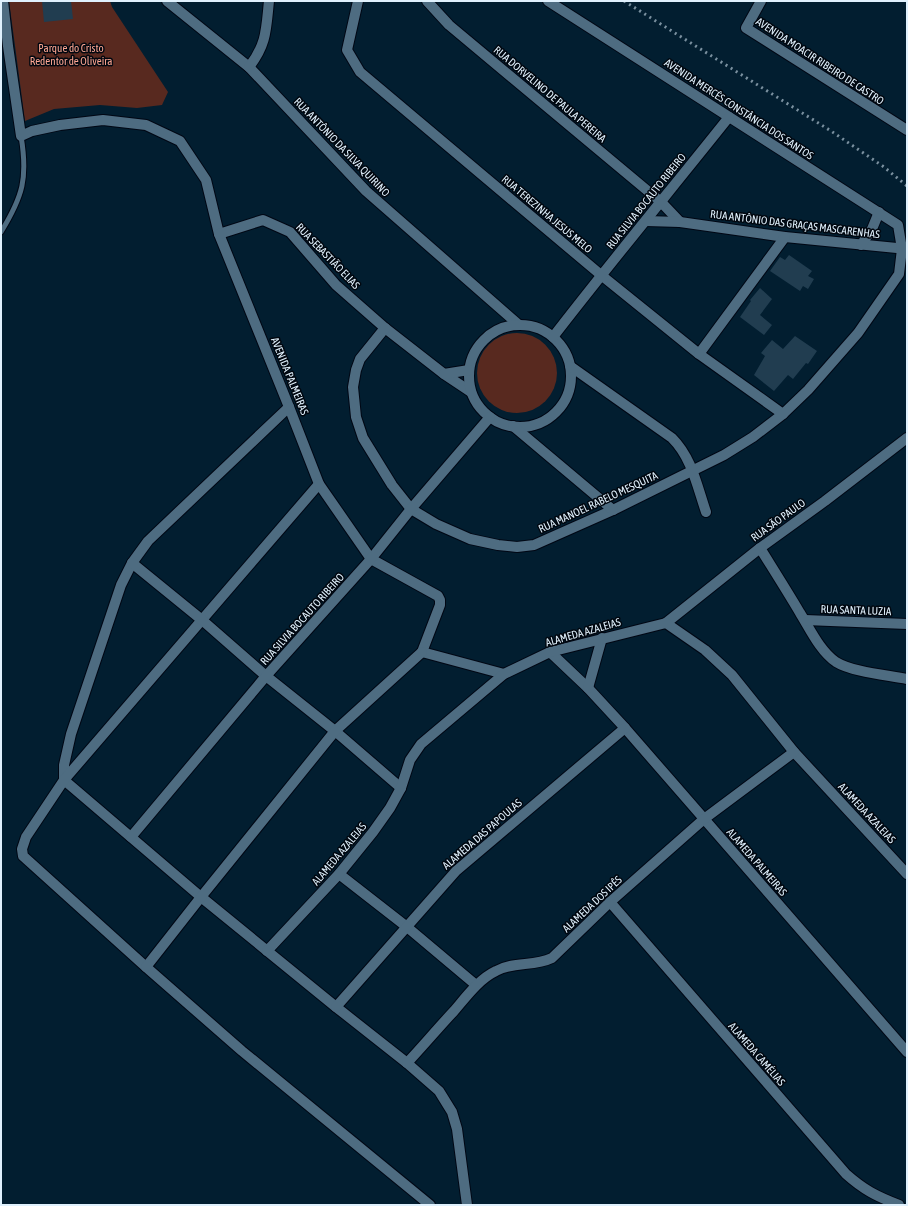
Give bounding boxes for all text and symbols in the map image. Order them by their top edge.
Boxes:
street label: AVENIDA MOACIR RIBEIRO DE CASTRO [754,15,886,107]
park label: Parque do Cristo Redentor de Oliveira [30,42,112,67]
street label: RUA DORVELINO DE PAULA PEREIRA [491,44,609,145]
street label: AVENIDA MERCÊS CONSTÂNCIA DOS SANTOS [662,56,816,162]
street label: RUA ANTÔNIO DA SILVA QUIRINO [292,95,392,199]
street label: RUA SILVIA BOCAUTO RIBEIRO [604,151,688,251]
street label: RUA TEREZINHA JESUS MELO [499,173,595,255]
street label: RUA ANTÔNIO DAS GRAÇAS MASCARENHAS [710,208,881,240]
street label: RUA SEBASTIÃO ELIAS [294,221,362,291]
street label: AVENIDA PALMEIRAS [269,335,311,417]
street label: RUA MANOEL RABELO MESQUITA [537,469,660,535]
street label: RUA SÃO PAULO [749,496,807,544]
street label: RUA SILVIA BOCAUTO RIBEIRO [258,571,346,667]
street label: RUA SANTA LUZIA [821,603,892,617]
street label: ALAMEDA AZALEIAS [544,615,622,648]
street label: ALAMEDA AZALEIAS [836,781,898,846]
street label: ALAMEDA DAS PAPOULAS [440,796,524,872]
street label: ALAMEDA AZALEIAS [309,820,369,888]
street label: ALAMEDA PALMEIRAS [725,826,790,898]
street label: ALAMEDA DOS IPÊS [560,873,624,934]
street label: ALAMEDA CAMÉLIAS [726,1020,788,1088]

